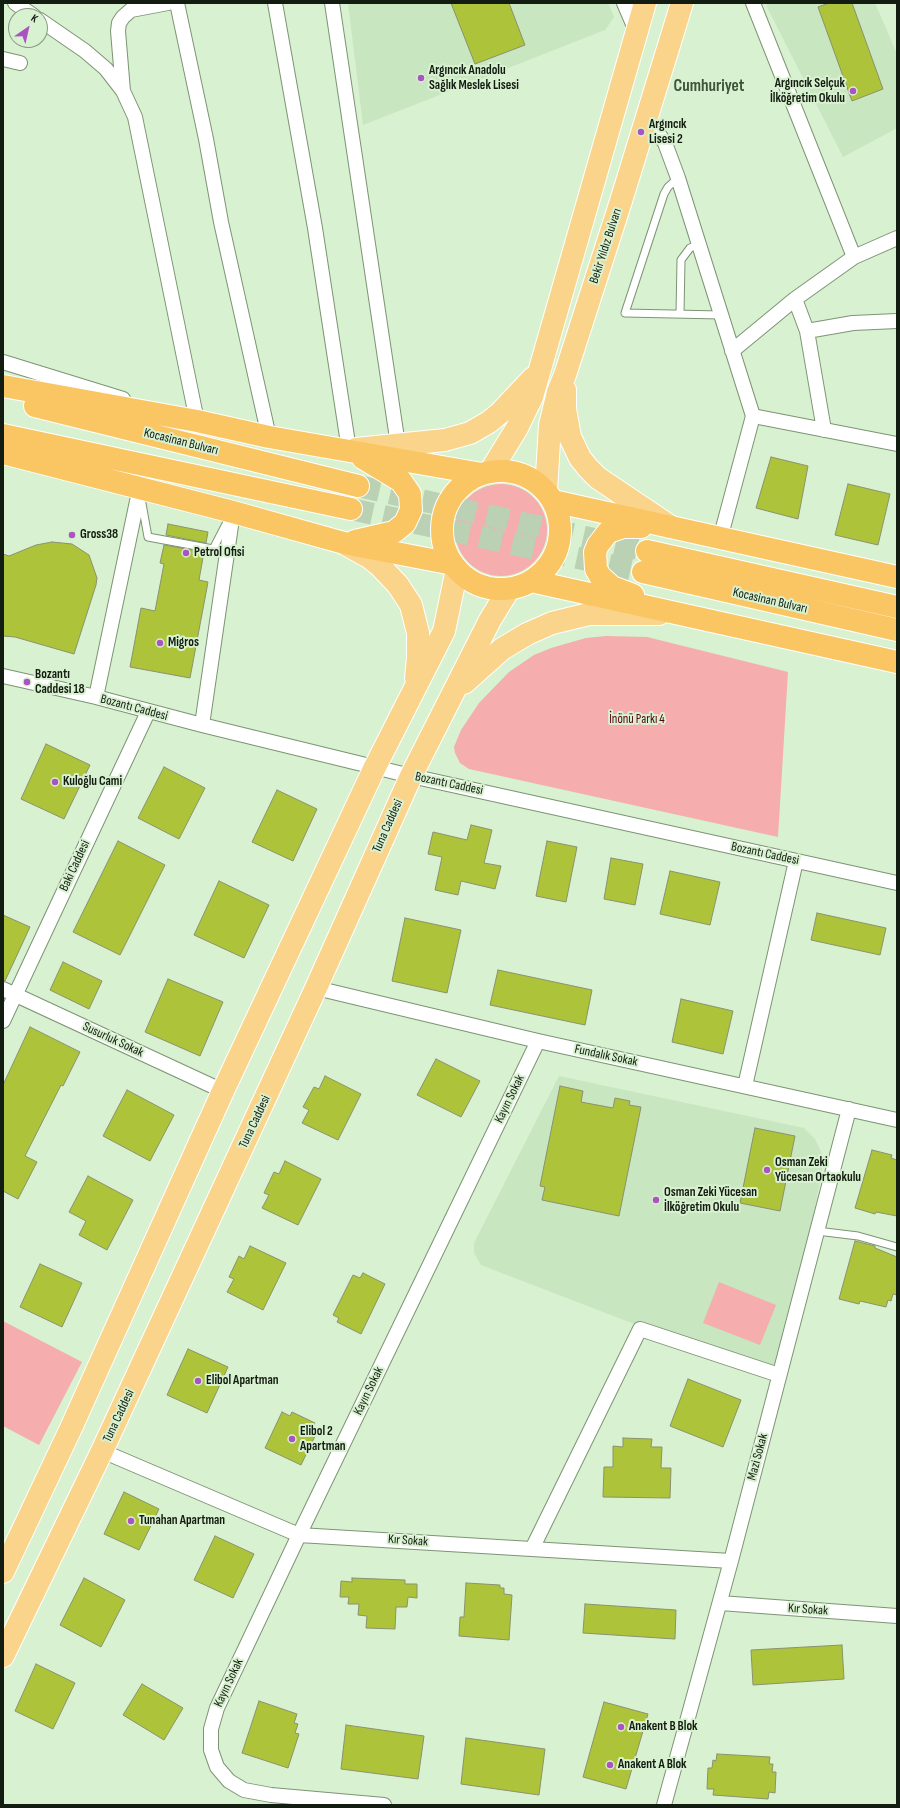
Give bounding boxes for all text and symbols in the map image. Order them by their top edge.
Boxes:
north arrow [8,8,48,48]
text: K [29,12,40,25]
place label: Argıncık Anadolu Sağlık Meslek Lisesi [429,63,519,94]
marker: Argıncık Anadolu Sağlık Meslek Lisesi [416,73,426,83]
place label: Argıncık Selçuk İlköğretim Okulu [770,76,845,107]
district label: Cumhuriyet [674,77,744,97]
marker: Argıncık Selçuk İlköğretim Okulu [848,86,858,96]
place label: Argıncık Lisesi 2 [649,117,687,148]
marker: Argıncık Lisesi 2 [636,127,646,137]
street label: Bekir Yıldız Bulvarı [587,206,625,286]
street label: Kocasinan Bulvarı [142,425,220,459]
place label: Gross38 [80,527,118,543]
marker: Gross38 [67,530,77,540]
place label: Petrol Ofisi [194,545,244,561]
marker: Petrol Ofisi [181,548,191,558]
street label: Kocasinan Bulvarı [731,585,809,617]
place label: Migros [168,635,199,651]
marker: Migros [155,638,165,648]
place label: Bozantı Caddesi 18 [35,667,85,698]
marker: Bozantı Caddesi 18 [22,677,32,687]
street label: Bozantı Caddesi [99,692,169,724]
park label: İnönü Parkı 4 [609,712,665,728]
street label: Bozantı Caddesi [414,769,484,799]
place label: Kuloğlu Cami [63,774,122,790]
marker: Kuloğlu Cami [50,777,60,787]
street label: Tuna Caddesi [369,797,407,855]
street label: Baki Caddesi [56,838,94,894]
street label: Bozantı Caddesi [730,839,800,869]
street label: Susurluk Sokak [80,1019,146,1061]
street label: Fundalık Sokak [573,1042,639,1070]
street label: Kayın Sokak [492,1072,528,1126]
street label: Tuna Caddesi [236,1093,274,1151]
place label: Osman Zeki Yücesan Ortaokulu [775,1155,861,1186]
marker: Osman Zeki Yücesan Ortaokulu [762,1165,772,1175]
place label: Osman Zeki Yücesan İlköğretim Okulu [664,1185,757,1216]
marker: Osman Zeki Yücesan İlköğretim Okulu [651,1195,661,1205]
street label: Kayın Sokak [351,1364,387,1418]
place label: Elibol Apartman [206,1373,279,1389]
marker: Elibol Apartman [193,1376,203,1386]
street label: Tuna Caddesi [100,1387,138,1445]
place label: Elibol 2 Apartman [300,1424,346,1455]
street label: Mazi Sokak [744,1432,772,1482]
marker: Elibol 2 Apartman [287,1434,297,1444]
place label: Tunahan Apartman [139,1513,225,1529]
marker: Tunahan Apartman [126,1516,136,1526]
street label: Kır Sokak [388,1532,428,1550]
street label: Kır Sokak [788,1601,828,1619]
street label: Kayın Sokak [211,1656,247,1710]
place label: Anakent B Blok [629,1719,698,1735]
marker: Anakent B Blok [616,1722,626,1732]
place label: Anakent A Blok [618,1757,687,1773]
marker: Anakent A Blok [605,1760,615,1770]

